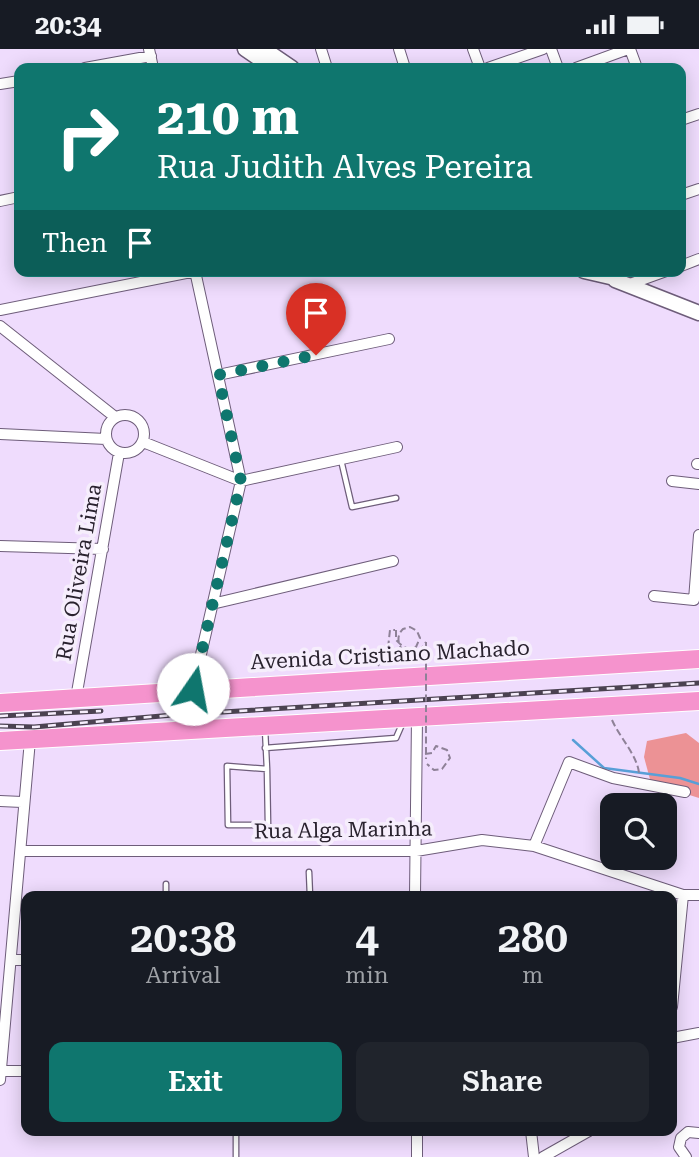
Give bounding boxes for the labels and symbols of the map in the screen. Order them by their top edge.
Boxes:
pin [286,283,346,355]
street label: Rua Oliveira Lima [52,481,106,662]
street label: Avenida Cristiano Machado [250,636,530,674]
position arrow [156,652,230,726]
street label: Rua Alga Marinha [254,816,433,844]

